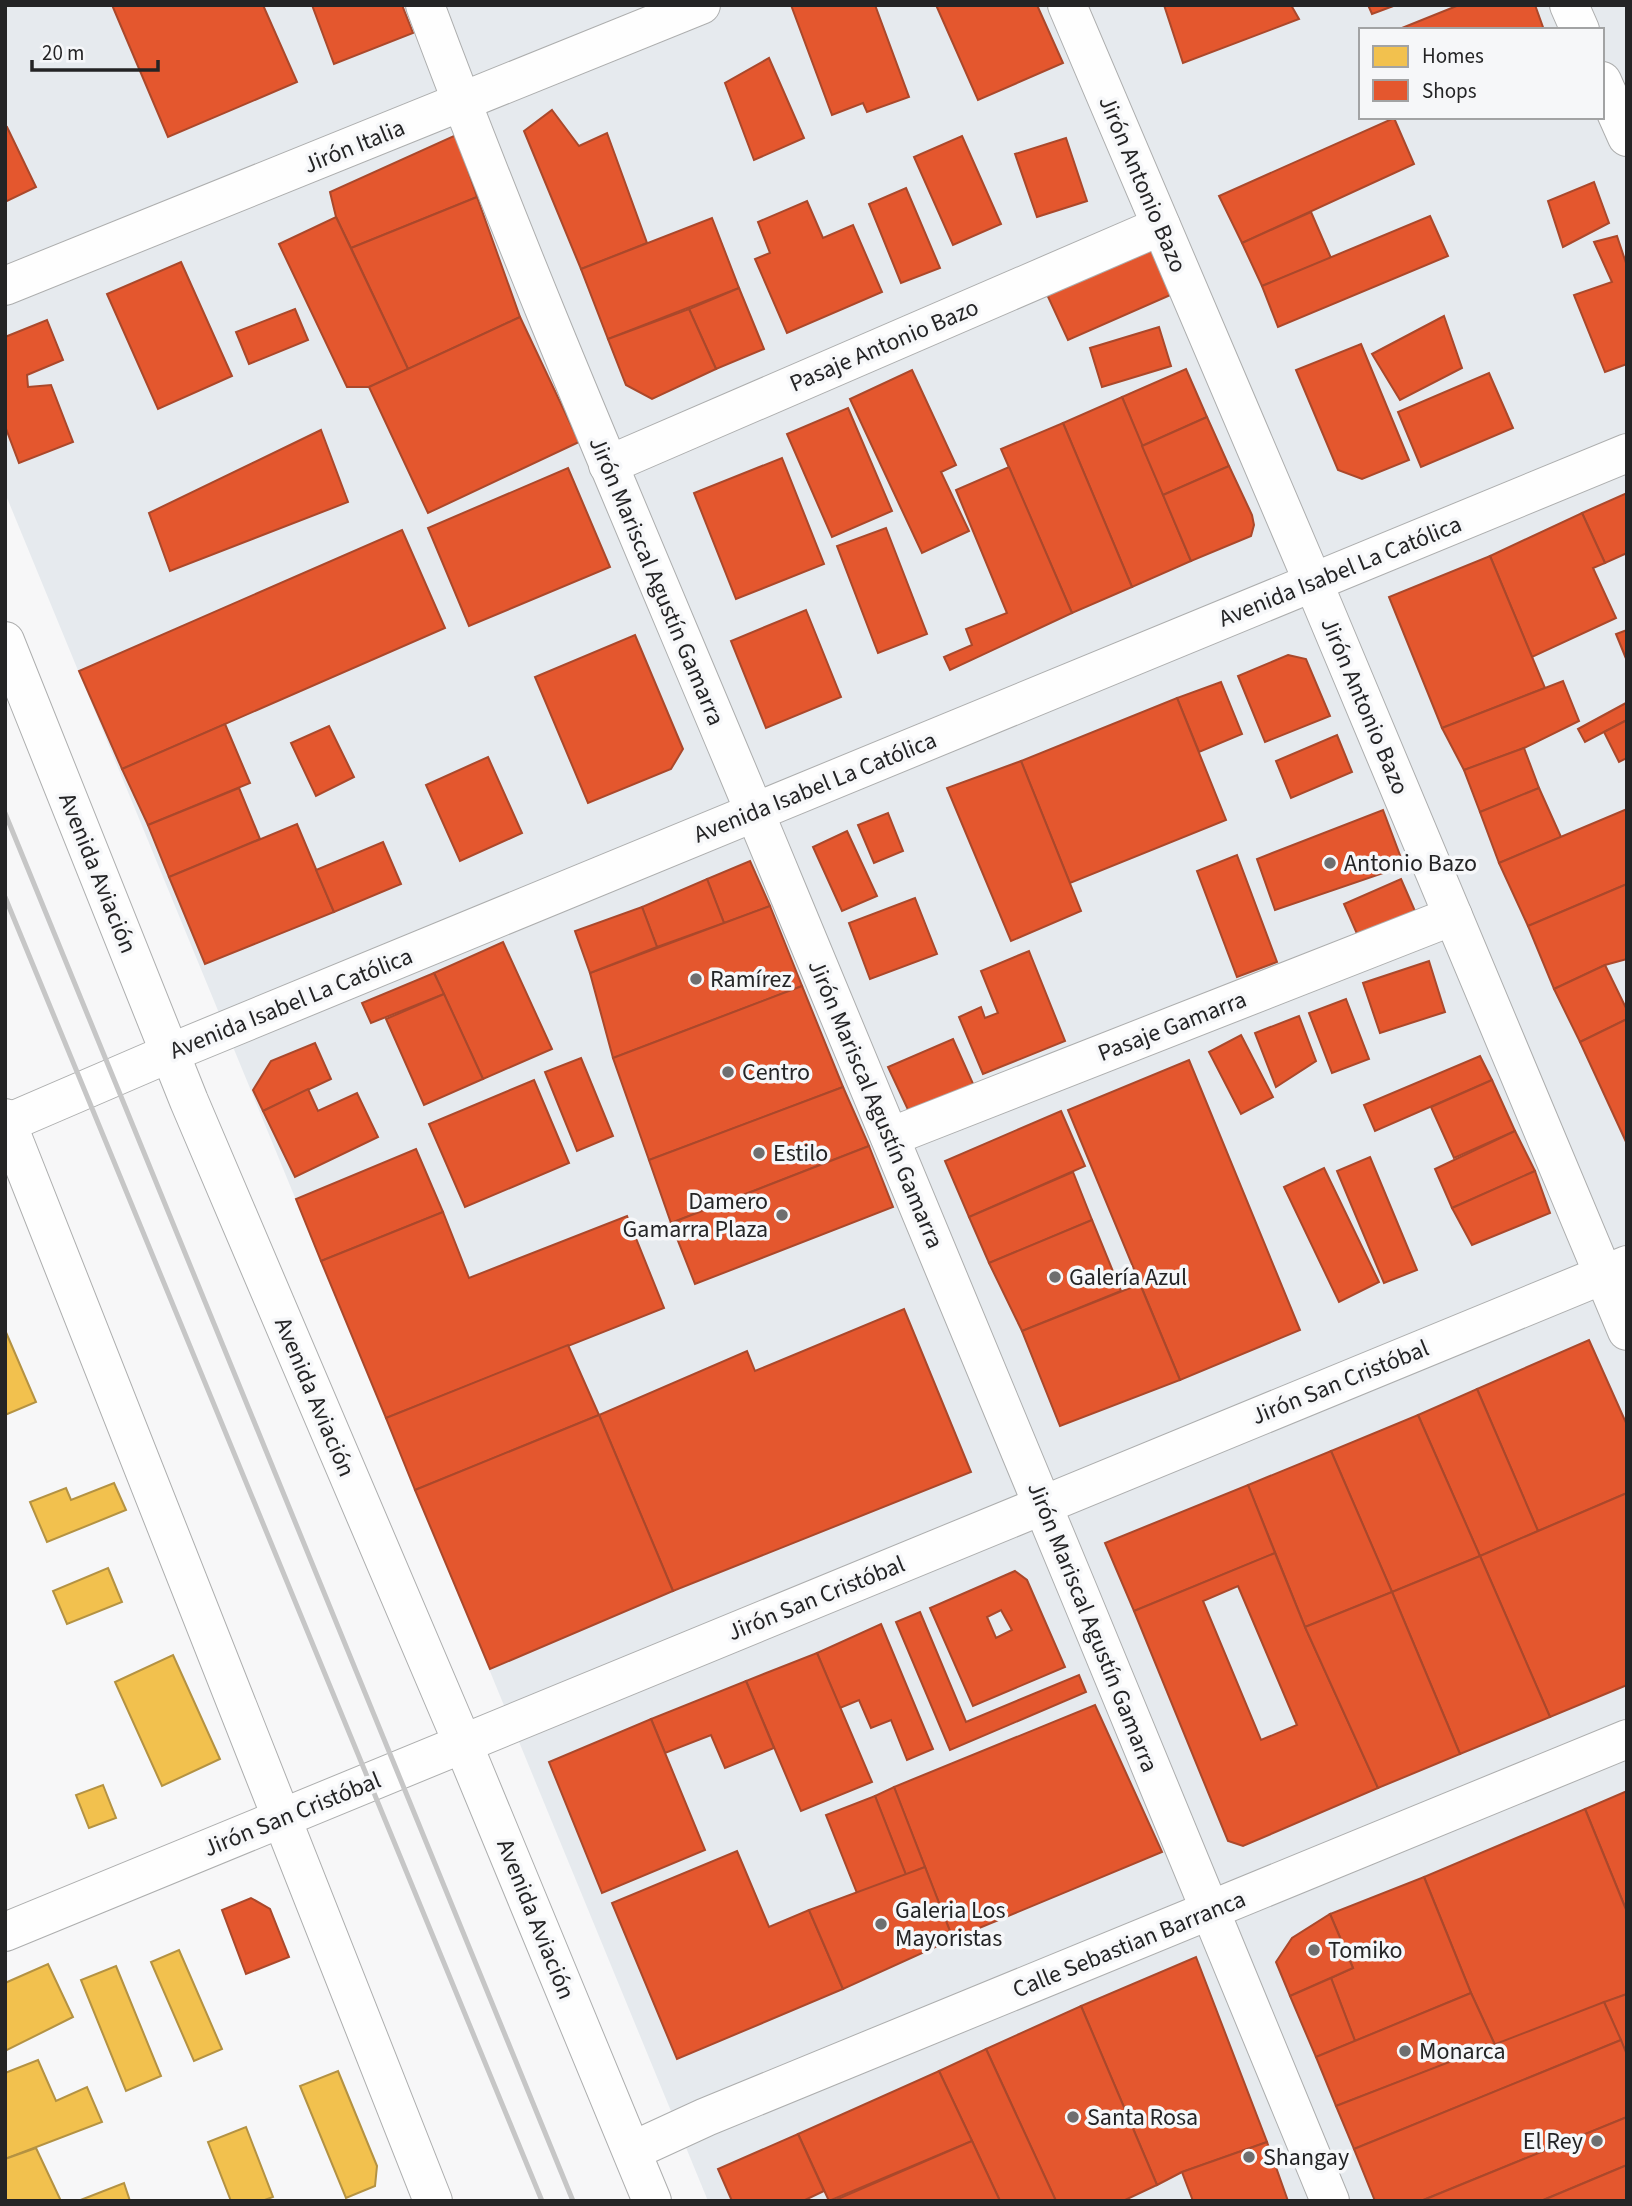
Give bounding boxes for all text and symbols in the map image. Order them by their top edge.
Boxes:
scale bar [32,28,158,72]
legend [1359,28,1604,119]
text: 20 m [42,38,84,68]
text: Homes [1422,41,1484,71]
text: Shops [1422,76,1477,106]
street label: Jirón Antonio Bazo [1089,90,1196,278]
street label: Jirón Italia [298,110,410,183]
street label: Pasaje Antonio Bazo [784,290,984,401]
street label: Jirón Mariscal Agustín Gamarra [580,431,733,731]
street label: Avenida Isabel La Católica [1213,507,1467,636]
street label: Jirón Antonio Bazo [1311,612,1418,800]
street label: Avenida Isabel La Católica [688,723,942,852]
street label: Avenida Aviación [49,788,146,959]
place label: Antonio Bazo [1344,846,1477,881]
marker: Antonio Bazo [1322,855,1338,871]
street label: Avenida Isabel La Católica [164,939,418,1068]
street label: Jirón Mariscal Agustín Gamarra [799,954,952,1254]
place label: Ramírez [710,962,792,997]
marker: Ramírez [688,971,704,987]
street label: Pasaje Gamarra [1093,982,1252,1071]
place label: Centro [742,1055,810,1090]
marker: Centro [720,1064,736,1080]
place label: Estilo [773,1136,828,1171]
marker: Estilo [751,1145,767,1161]
place label: Damero Gamarra Plaza [623,1184,768,1247]
marker: Damero Gamarra Plaza [774,1207,790,1223]
place label: Galería Azul [1069,1260,1187,1295]
marker: Galería Azul [1047,1269,1063,1285]
street label: Avenida Aviación [265,1312,364,1482]
street label: Jirón San Cristóbal [1246,1331,1434,1434]
street label: Jirón Mariscal Agustín Gamarra [1018,1477,1167,1778]
street label: Jirón San Cristóbal [722,1547,910,1650]
street label: Jirón San Cristóbal [198,1763,386,1866]
street label: Avenida Aviación [487,1834,584,2005]
street label: Calle Sebastian Barranca [1007,1882,1251,2007]
place label: Galeria Los Mayoristas [895,1893,1005,1956]
marker: Galeria Los Mayoristas [873,1916,889,1932]
place label: Tomiko [1328,1933,1403,1968]
marker: Tomiko [1306,1942,1322,1958]
place label: Monarca [1419,2034,1506,2069]
marker: Monarca [1397,2043,1413,2059]
place label: Santa Rosa [1087,2100,1198,2135]
marker: Santa Rosa [1065,2109,1081,2125]
place label: El Rey [1523,2124,1583,2159]
marker: El Rey [1589,2133,1605,2149]
place label: Shangay [1263,2140,1349,2175]
marker: Shangay [1241,2149,1257,2165]

